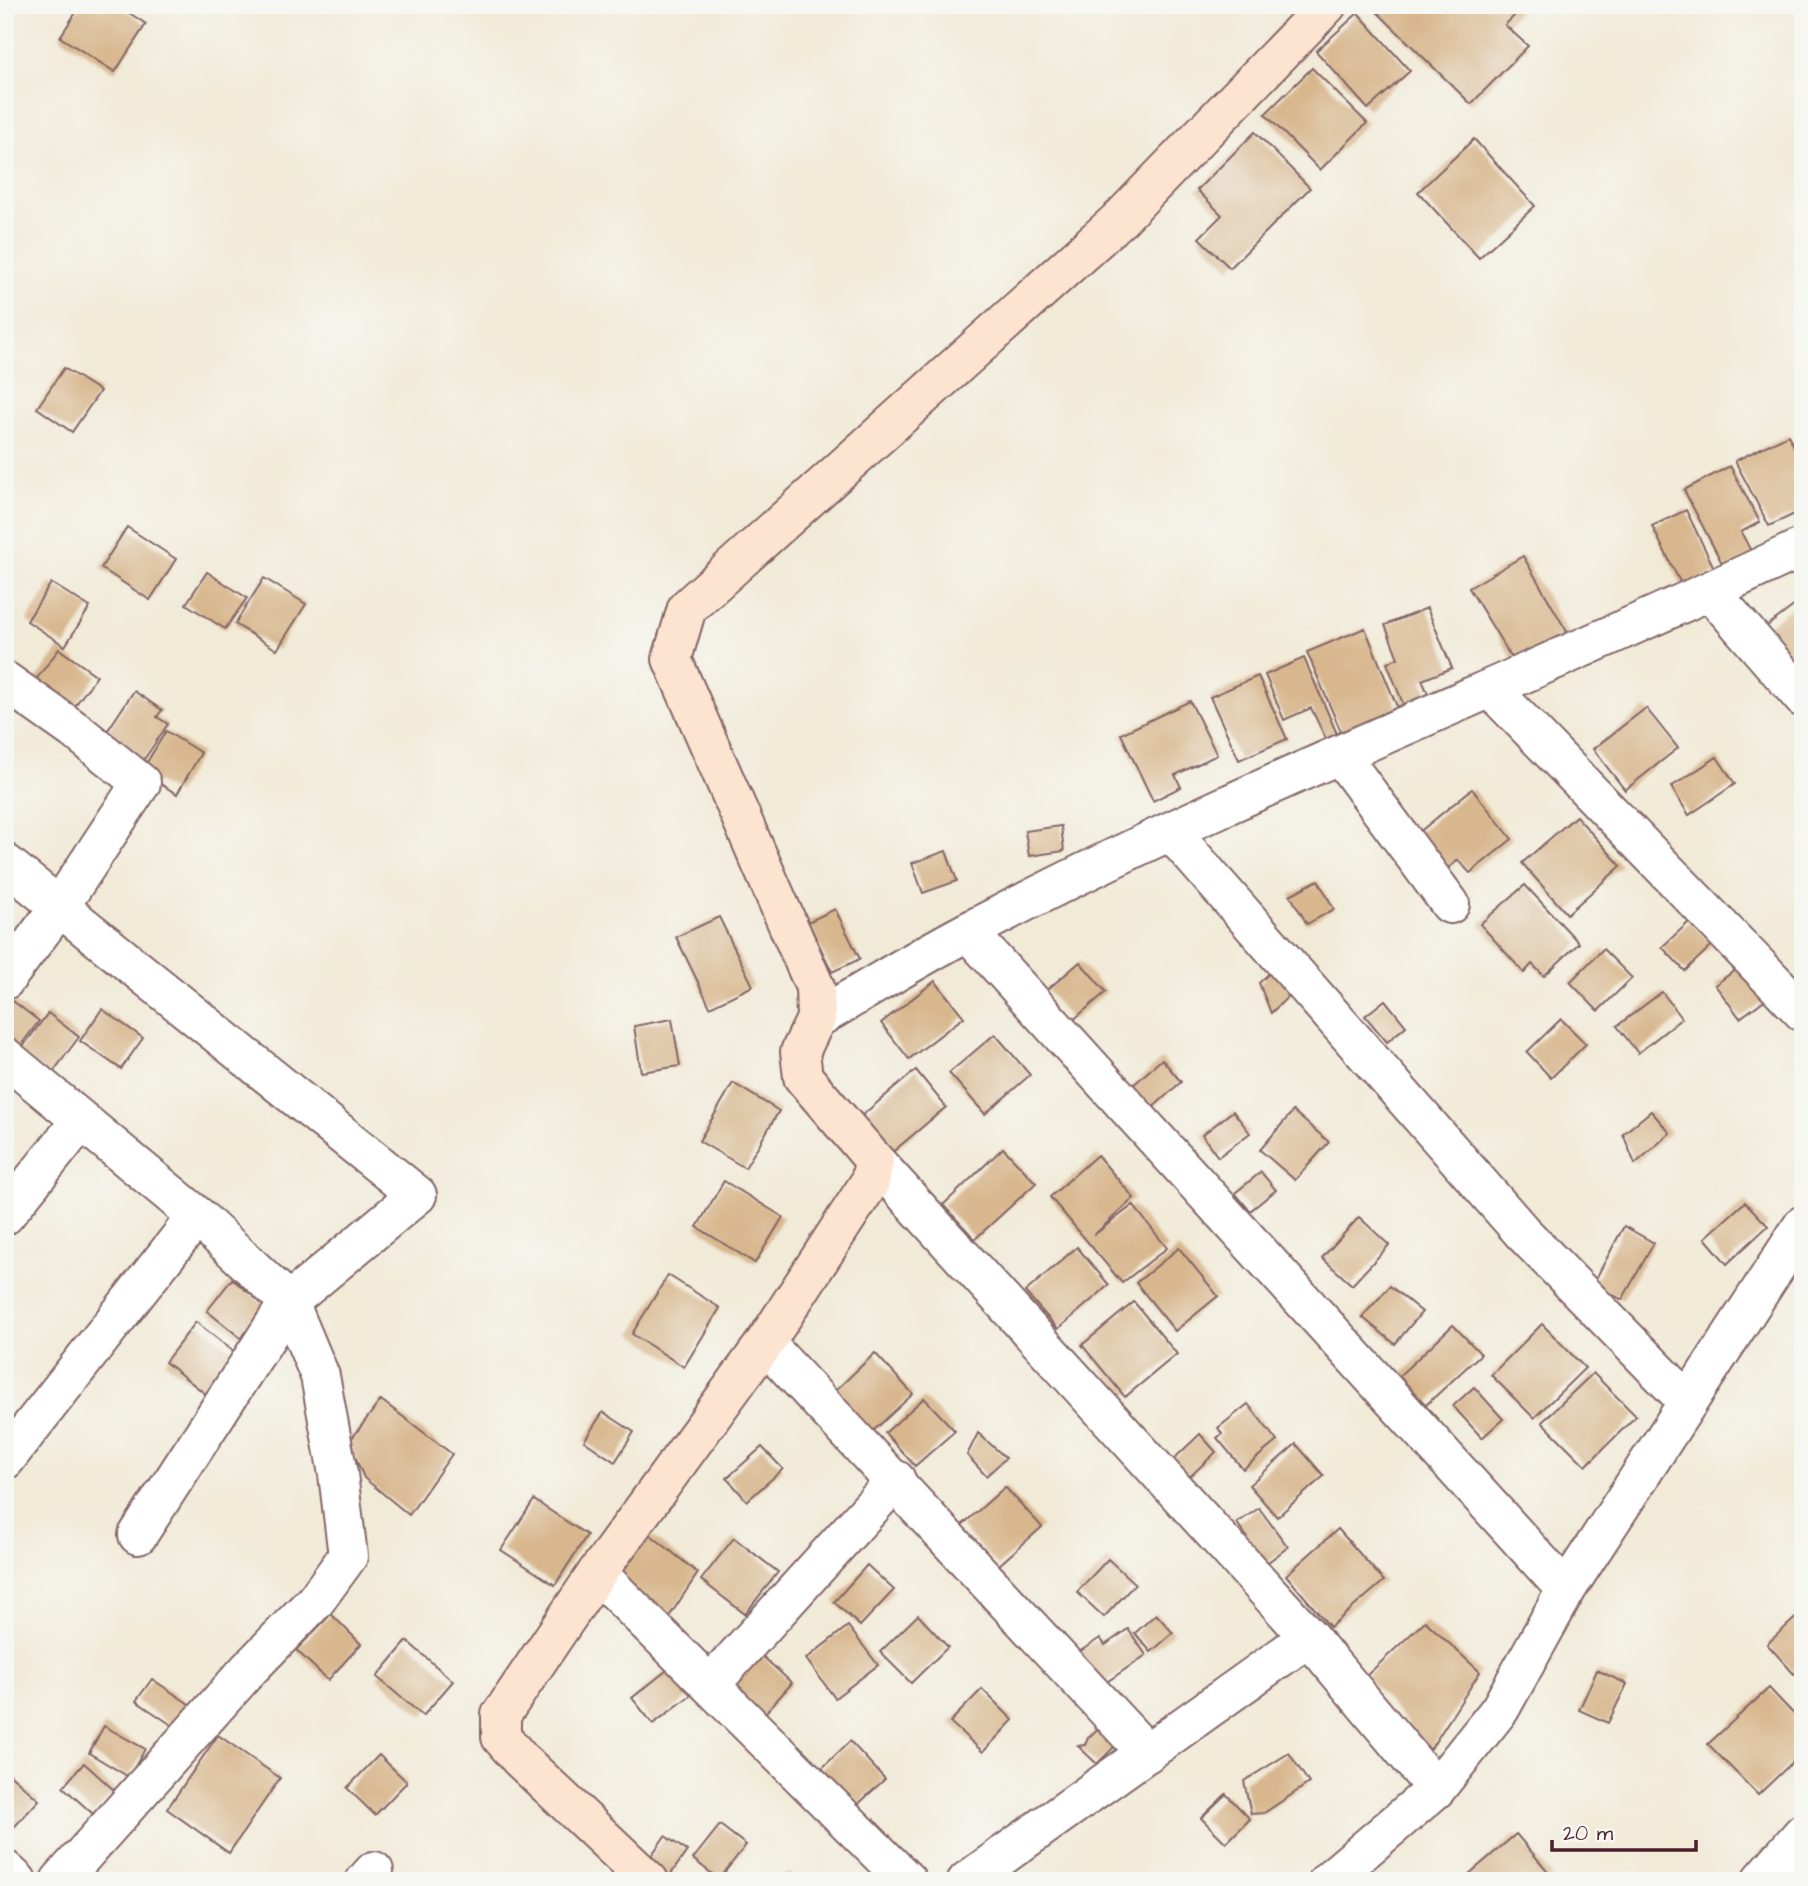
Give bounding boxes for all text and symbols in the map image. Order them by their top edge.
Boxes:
scale bar [1552,1809,1696,1853]
text: 20 m [1563,1819,1614,1848]

